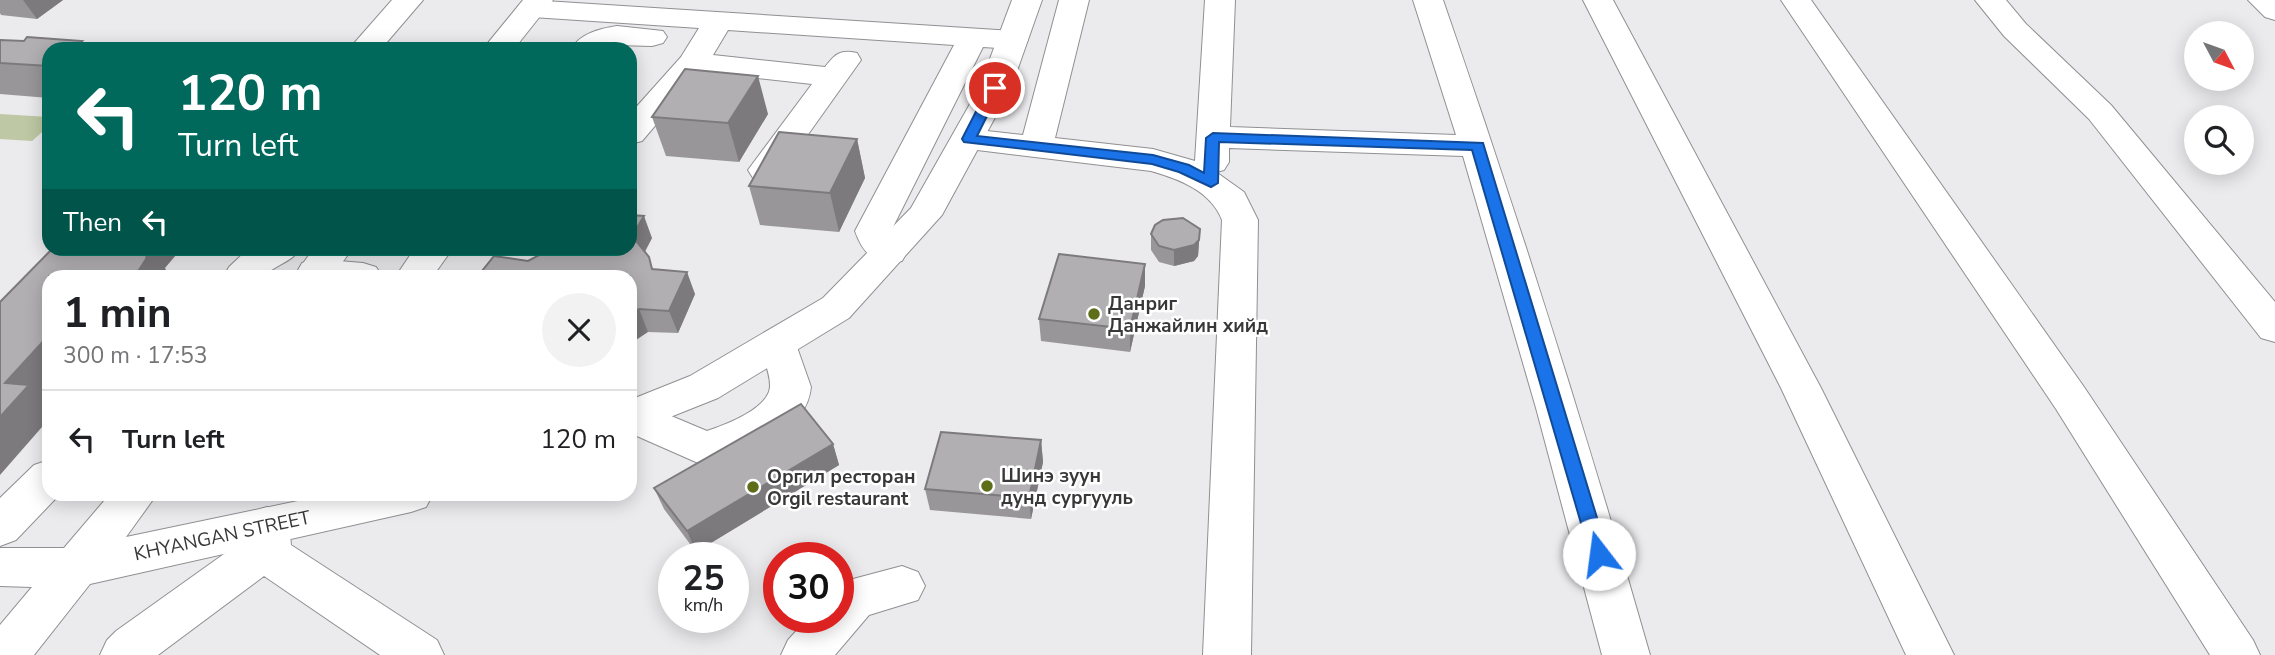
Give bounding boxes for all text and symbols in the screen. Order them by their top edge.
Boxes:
north arrow [2184,21,2254,91]
map controls [2184,21,2254,175]
pin [965,58,1025,118]
text: 120 m [178,60,322,127]
icon: arrive [976,69,1014,107]
icon: left [63,70,154,161]
button: search [2184,105,2254,175]
text: Turn left [178,124,298,167]
icon: left [136,203,174,241]
text: Then [63,205,122,240]
text: 1 min [63,285,172,342]
place label: Данриг Данжайлин хийд [1108,291,1268,339]
button: close [542,293,616,367]
marker: Данриг Данжайлин хийд [1086,306,1102,322]
text: 300 m · 17:53 [63,340,208,371]
icon: left [63,420,101,458]
text: Turn left [122,422,225,457]
text: 120 m [540,422,616,457]
place label: Шинэ зуун дунд сургууль [1001,463,1133,511]
place label: Оргил ресторан Orgil restaurant [767,464,916,512]
marker: Шинэ зуун дунд сургууль [979,478,995,494]
marker: Оргил ресторан Orgil restaurant [745,479,761,495]
street label: KHYANGAN STREET [132,504,313,567]
position arrow [1562,517,1636,591]
speed limit sign: 30 [763,542,854,633]
text: 25 [682,555,725,602]
text: km/h [684,593,723,617]

